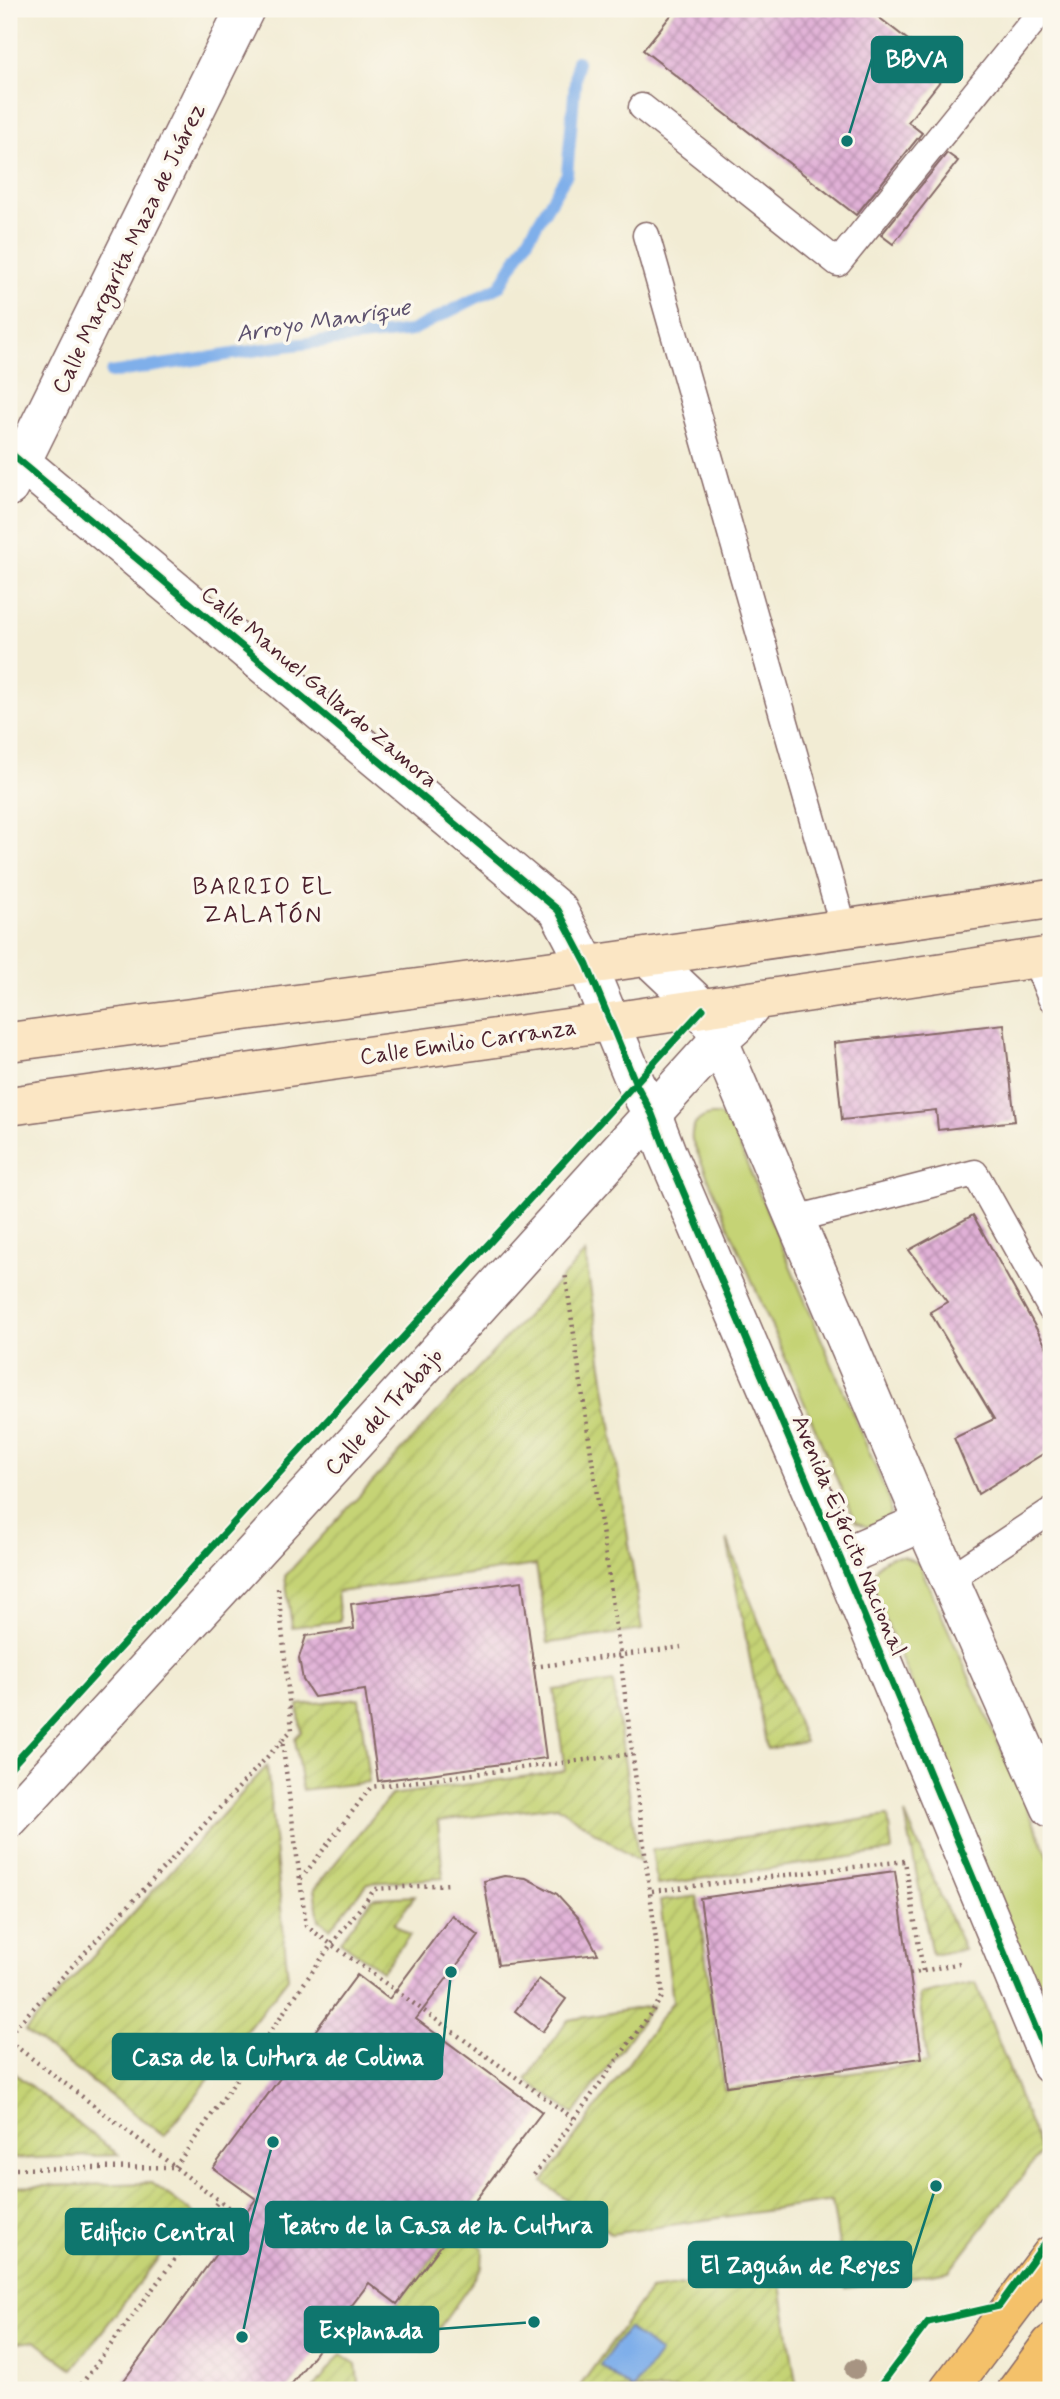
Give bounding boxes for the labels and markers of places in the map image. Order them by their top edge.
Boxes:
callout: BBVA [872,37,962,82]
callout: Casa de la Cultura de Colima [113,2034,442,2079]
callout: Teatro de la Casa de la Cultura [266,2202,607,2247]
callout: Edificio Central [66,2209,248,2254]
callout: El Zaguán de Reyes [689,2242,911,2287]
callout: Explanada [305,2307,438,2352]

